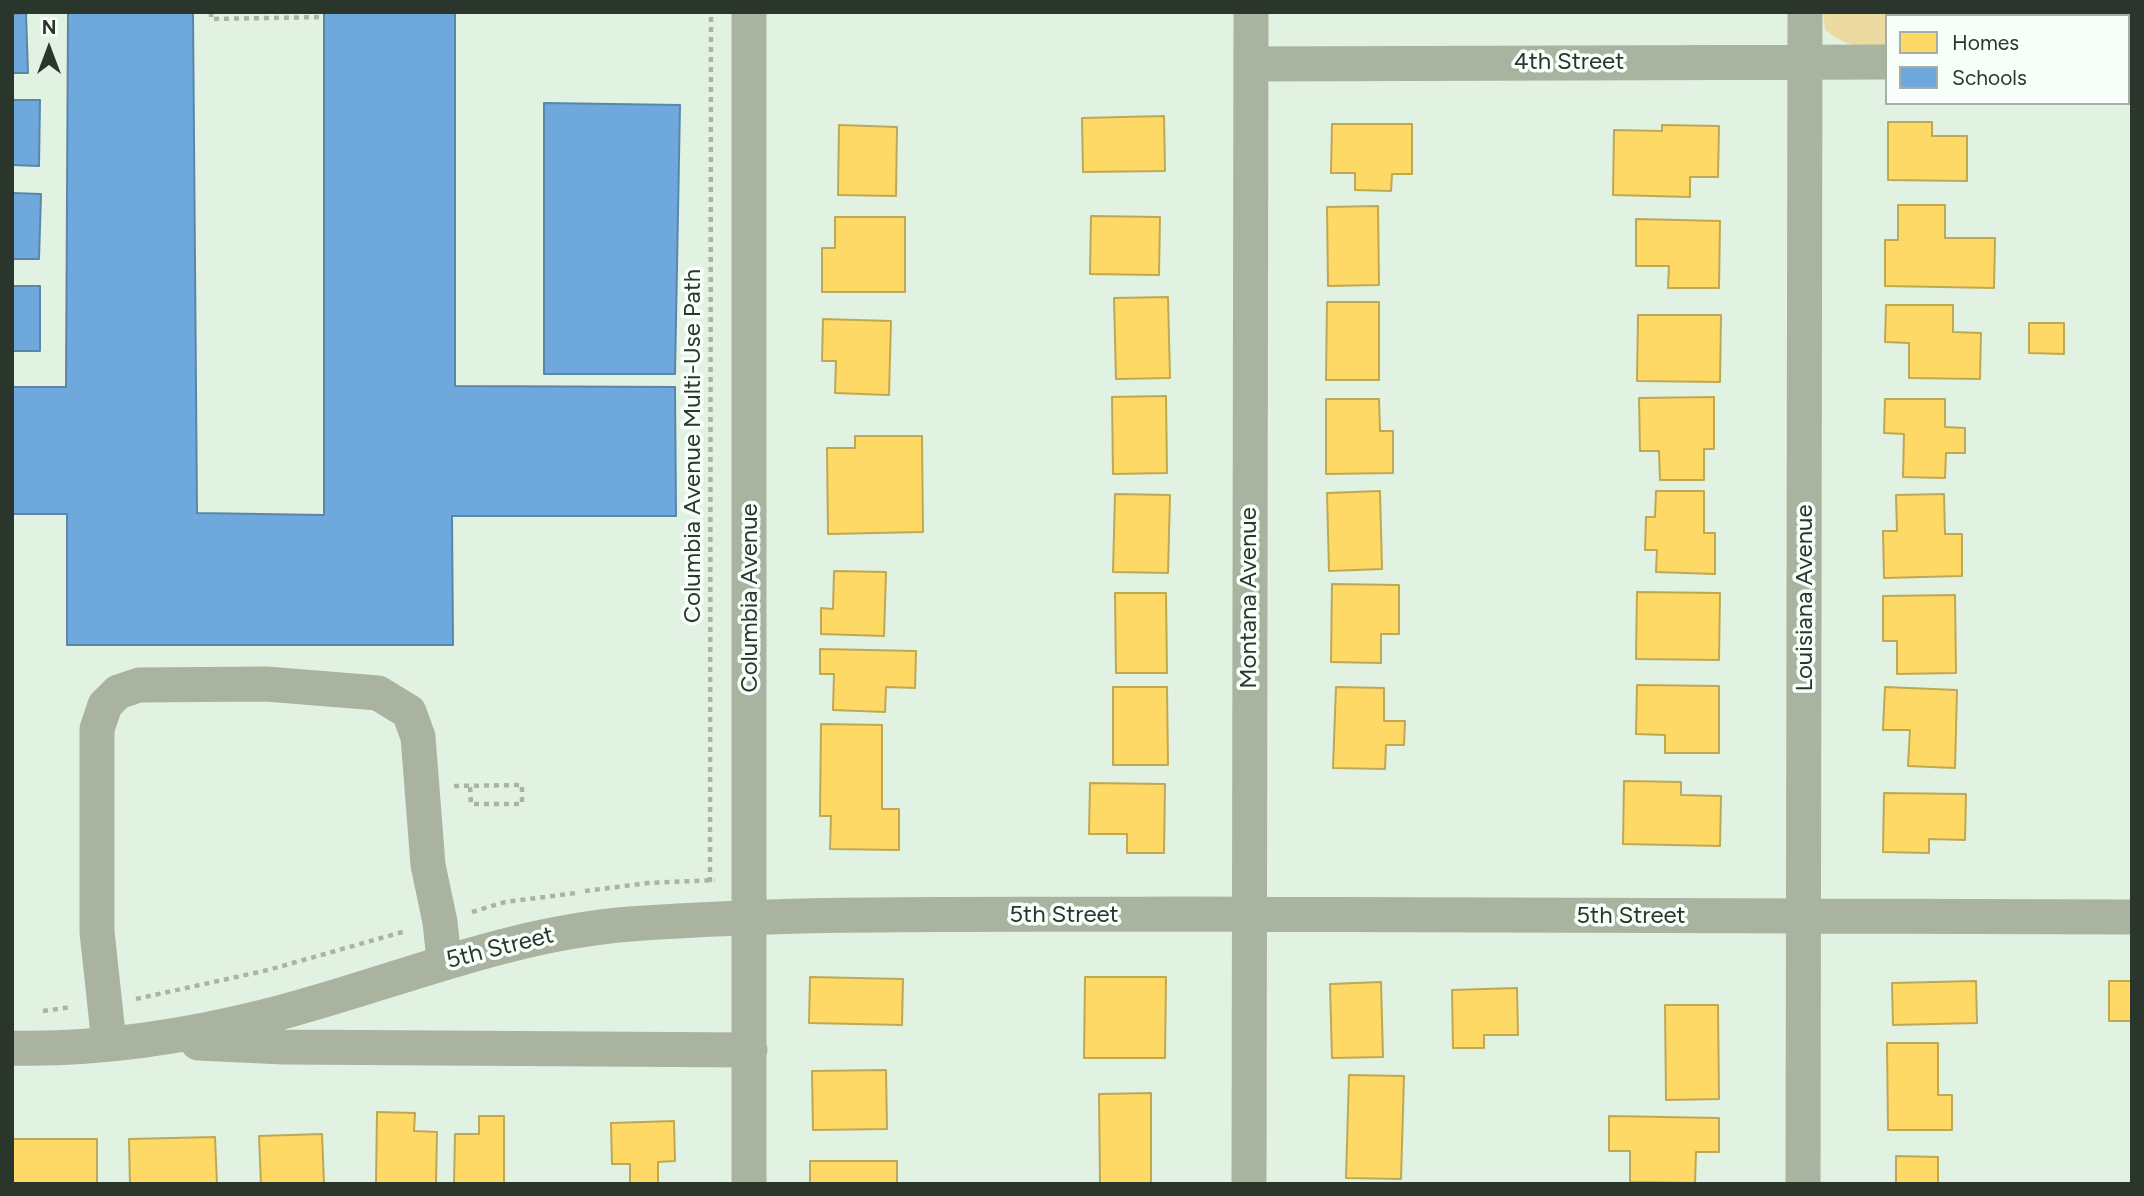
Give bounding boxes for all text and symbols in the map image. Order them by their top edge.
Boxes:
north arrow [14,14,84,84]
legend [1885,14,2130,105]
text: N [42,16,56,39]
text: Homes [1952,30,2019,55]
street label: 4th Street [1514,48,1624,76]
text: Schools [1952,65,2027,90]
street label: Columbia Avenue Multi-Use Path [679,269,707,623]
street label: Columbia Avenue [736,503,764,693]
street label: Louisiana Avenue [1791,504,1819,692]
street label: Montana Avenue [1235,507,1263,689]
street label: 5th Street [1009,901,1119,929]
street label: 5th Street [1576,902,1686,930]
street label: 5th Street [443,921,557,975]

